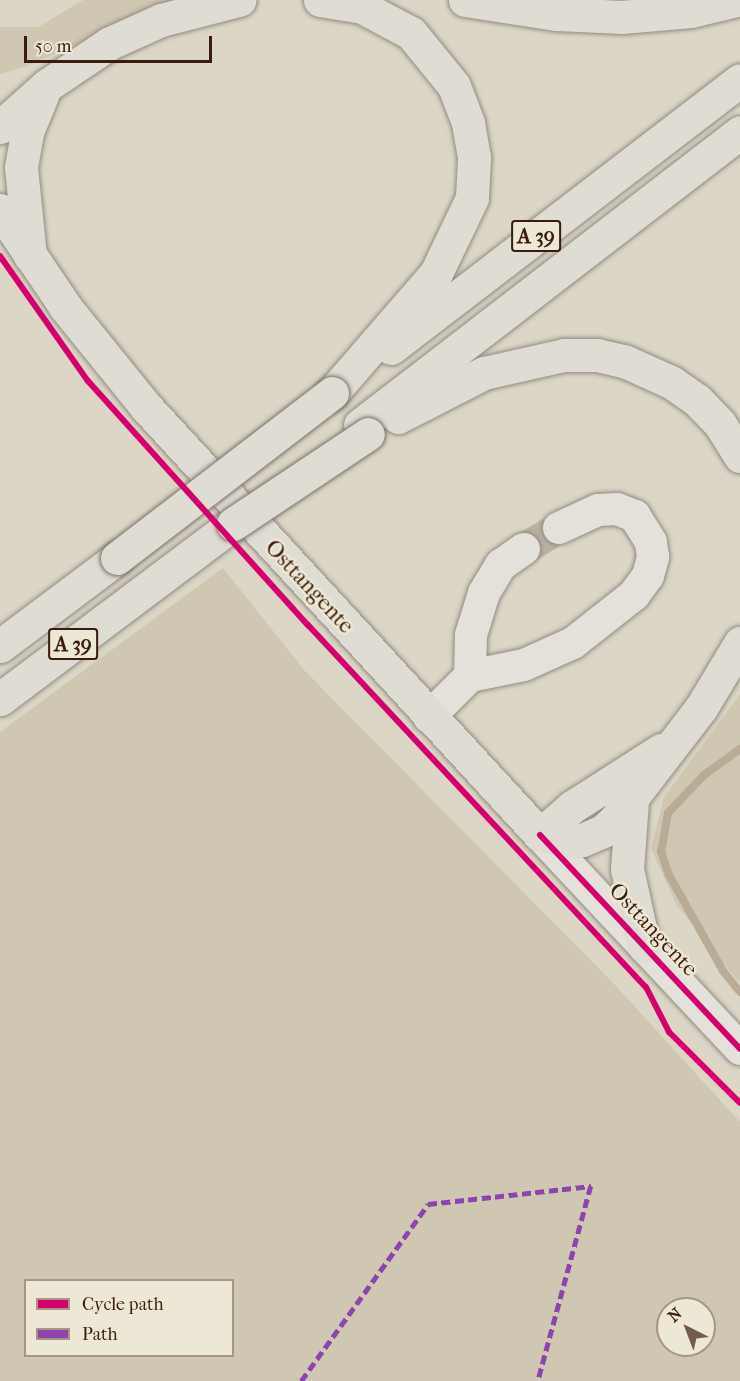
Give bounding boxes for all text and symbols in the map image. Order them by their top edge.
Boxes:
scale bar [27,24,214,62]
text: 50 m [35,36,71,57]
road number: A 39 [510,218,562,254]
street label: Osttangente [259,535,359,639]
road number: A 39 [48,626,98,662]
street label: Osttangente [603,878,703,982]
legend [24,1279,234,1357]
text: Cycle path [82,1294,163,1315]
north arrow [656,1297,716,1357]
text: N [664,1304,686,1326]
text: Path [82,1324,118,1345]

